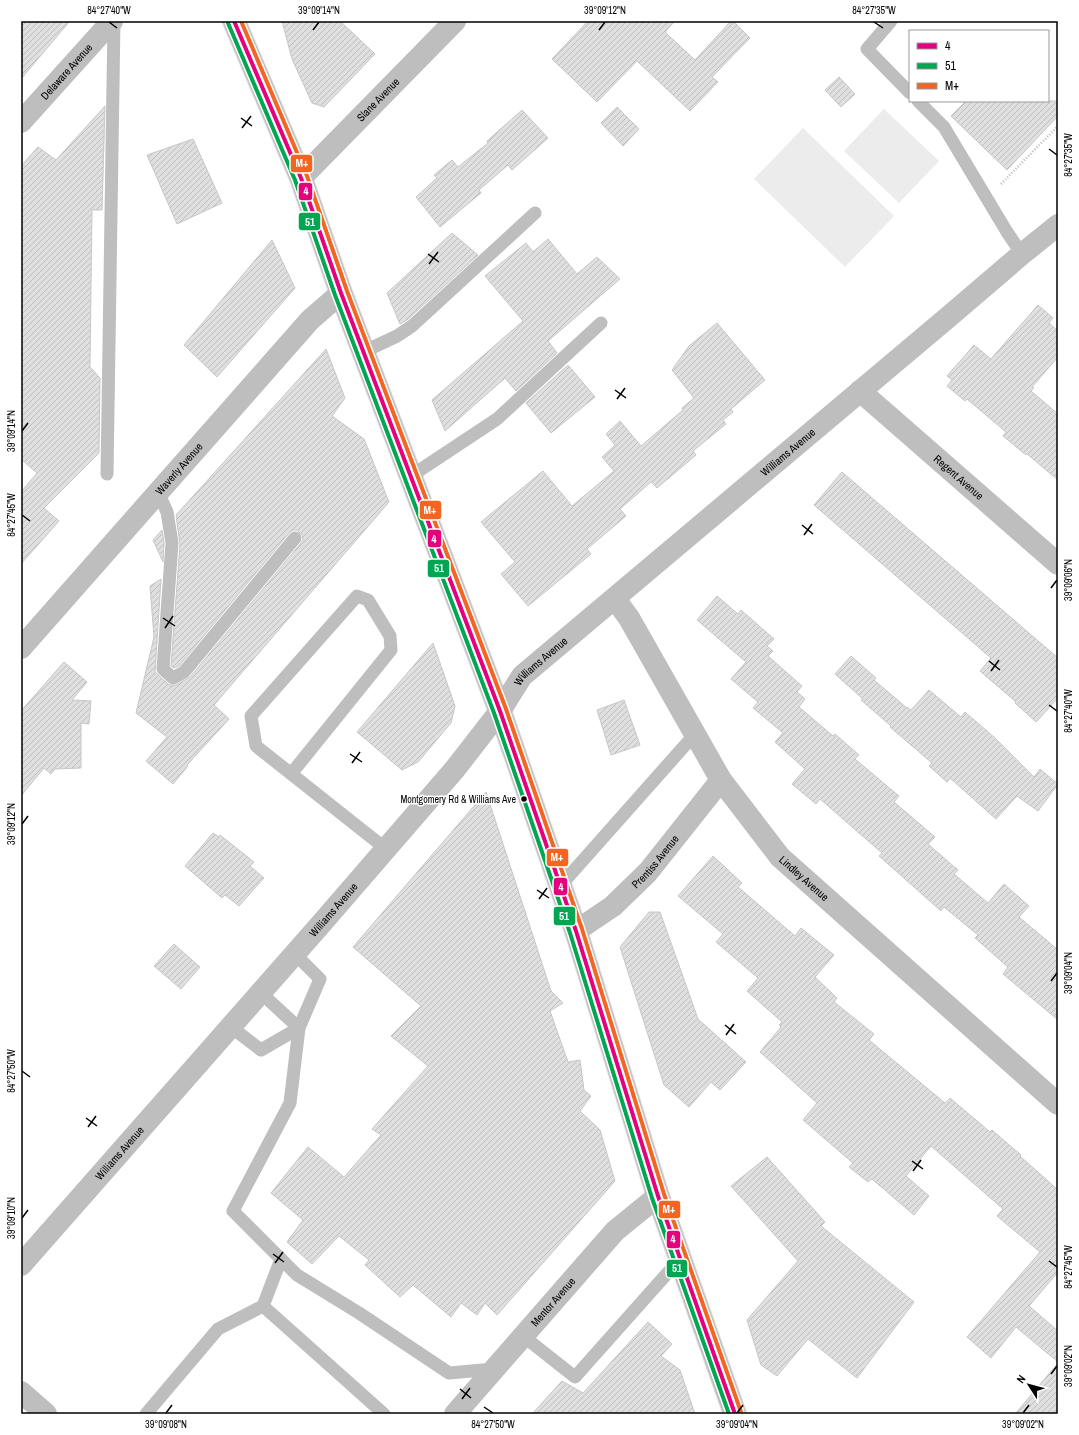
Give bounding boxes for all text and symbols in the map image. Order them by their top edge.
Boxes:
text: 84°27'40"W [87,4,131,17]
text: 39°09'14"N [298,4,340,17]
text: 39°09'12"N [584,4,626,17]
text: 84°27'35"W [852,4,896,17]
legend [909,30,1049,102]
text: 4 [945,38,951,54]
street label: Delaware Avenue [38,41,95,102]
text: 51 [945,58,956,74]
street label: Slane Avenue [354,75,403,124]
text: M+ [945,78,959,94]
text: 84°27'35"W [1062,133,1075,177]
line badge: M+ [290,154,313,173]
text: M+ [296,156,308,170]
line badge: 4 [298,182,313,201]
text: 4 [303,184,309,198]
line badge: 51 [298,212,321,231]
text: 51 [305,215,315,229]
text: 39°09'14"N [5,410,18,452]
street label: Williams Avenue [758,425,818,479]
street label: Waverly Avenue [152,440,206,498]
street label: Regent Avenue [931,452,986,503]
text: 84°27'45"W [5,493,18,537]
line badge: M+ [419,500,442,520]
text: M+ [424,503,436,517]
line badge: 4 [427,529,442,548]
text: 4 [431,532,437,546]
line badge: 51 [427,559,450,578]
text: 39°09'06"N [1062,559,1075,601]
text: 51 [434,561,444,575]
street label: Williams Avenue [511,634,570,688]
text: 84°27'40"W [1062,689,1075,733]
place label: Montgomery Rd & Williams Ave [400,793,516,806]
marker: Montgomery Rd & Williams Ave [519,794,529,804]
text: 39°09'12"N [5,803,18,845]
street label: Prentiss Avenue [629,832,682,891]
line badge: M+ [546,848,569,867]
text: M+ [551,850,563,864]
street label: Lindley Avenue [776,853,832,904]
line badge: 4 [553,877,568,896]
street label: Williams Avenue [306,880,361,940]
text: 4 [558,880,564,894]
line badge: 51 [553,906,576,926]
text: 51 [559,909,569,923]
text: 39°09'04"N [1062,952,1075,994]
text: 84°27'50"W [5,1049,18,1093]
street label: Williams Avenue [92,1123,147,1183]
text: 39°09'10"N [5,1197,18,1239]
line badge: M+ [658,1200,681,1219]
text: M+ [663,1202,675,1216]
line badge: 4 [666,1230,681,1249]
text: 4 [670,1232,676,1246]
text: 84°27'45"W [1062,1245,1075,1289]
line badge: 51 [666,1259,688,1278]
text: 51 [672,1261,682,1275]
street label: Mentor Avenue [528,1274,578,1329]
text: 39°09'02"N [1062,1345,1075,1387]
north arrow [1009,1365,1049,1405]
text: N [1013,1372,1028,1386]
text: 39°09'08"N [145,1418,187,1431]
text: 84°27'50"W [471,1418,515,1431]
text: 39°09'04"N [716,1418,758,1431]
text: 39°09'02"N [1002,1418,1044,1431]

